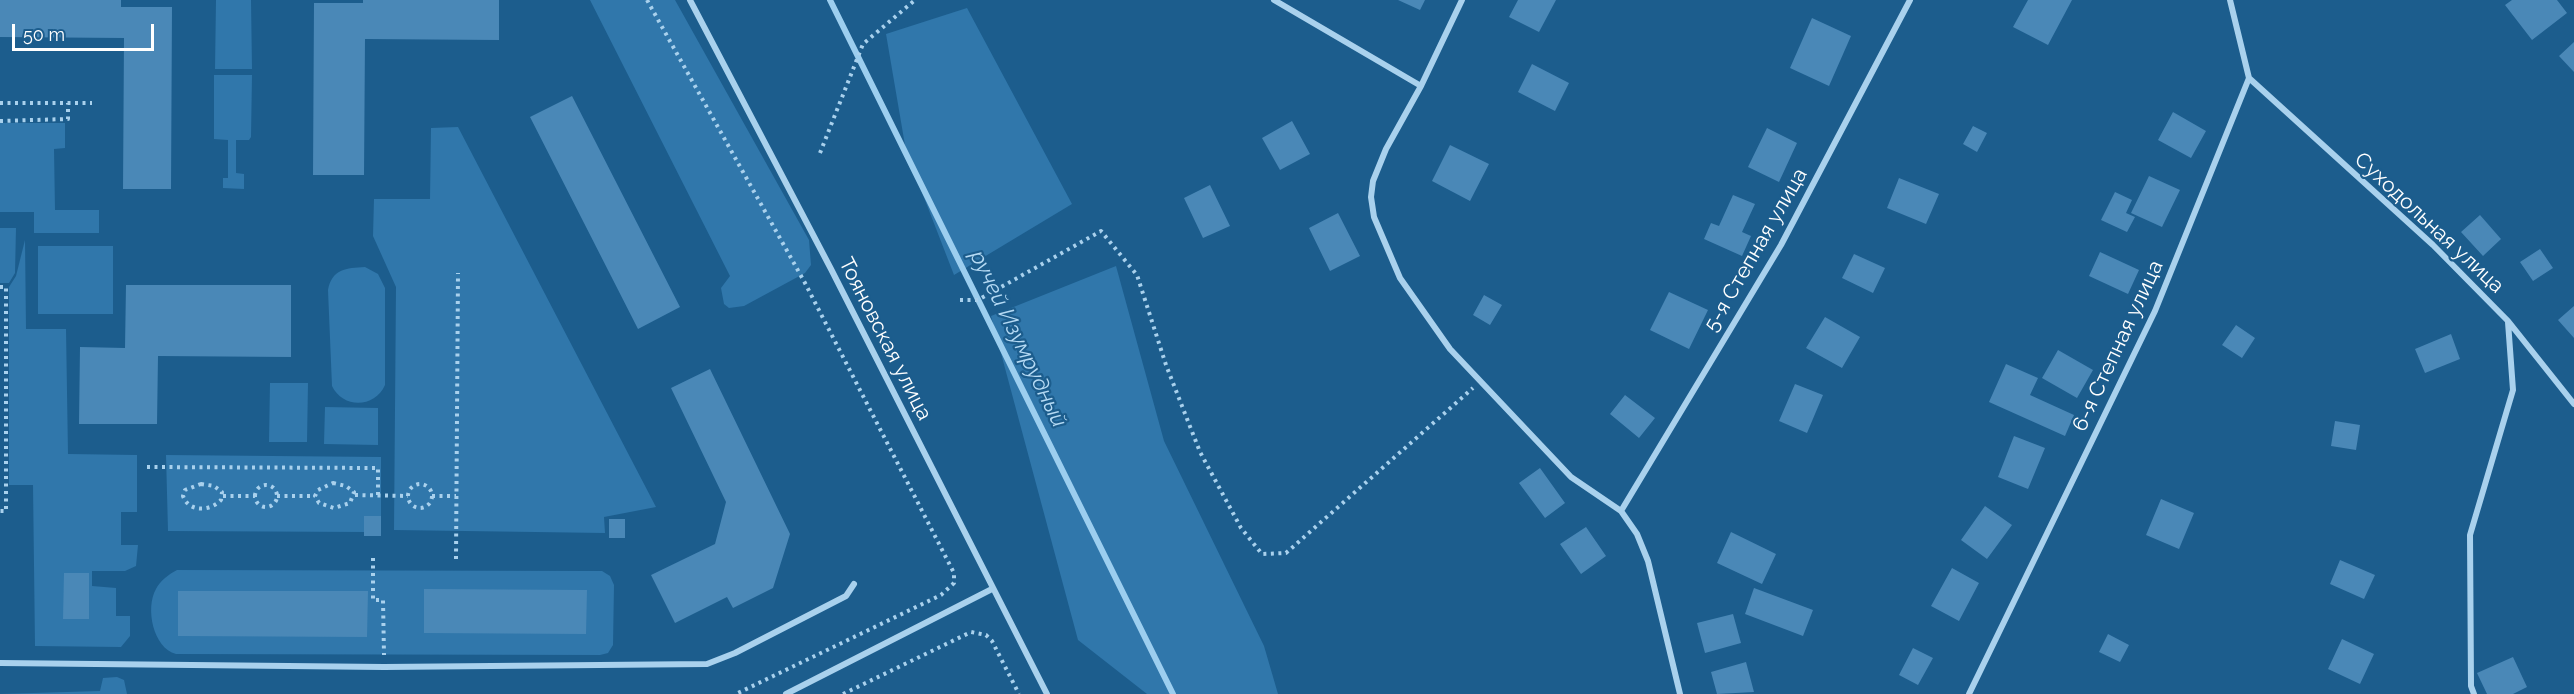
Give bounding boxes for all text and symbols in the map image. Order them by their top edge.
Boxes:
scale bar [15,12,158,50]
text: 50 m [23,24,65,45]
street label: Суходольная улица [2349,147,2509,299]
street label: 5-я Степная улица [1699,164,1813,336]
water label: ручей Изумрудный [964,246,1072,432]
street label: Тояновская улица [833,253,937,425]
street label: 6-я Степная улица [2067,256,2169,436]

